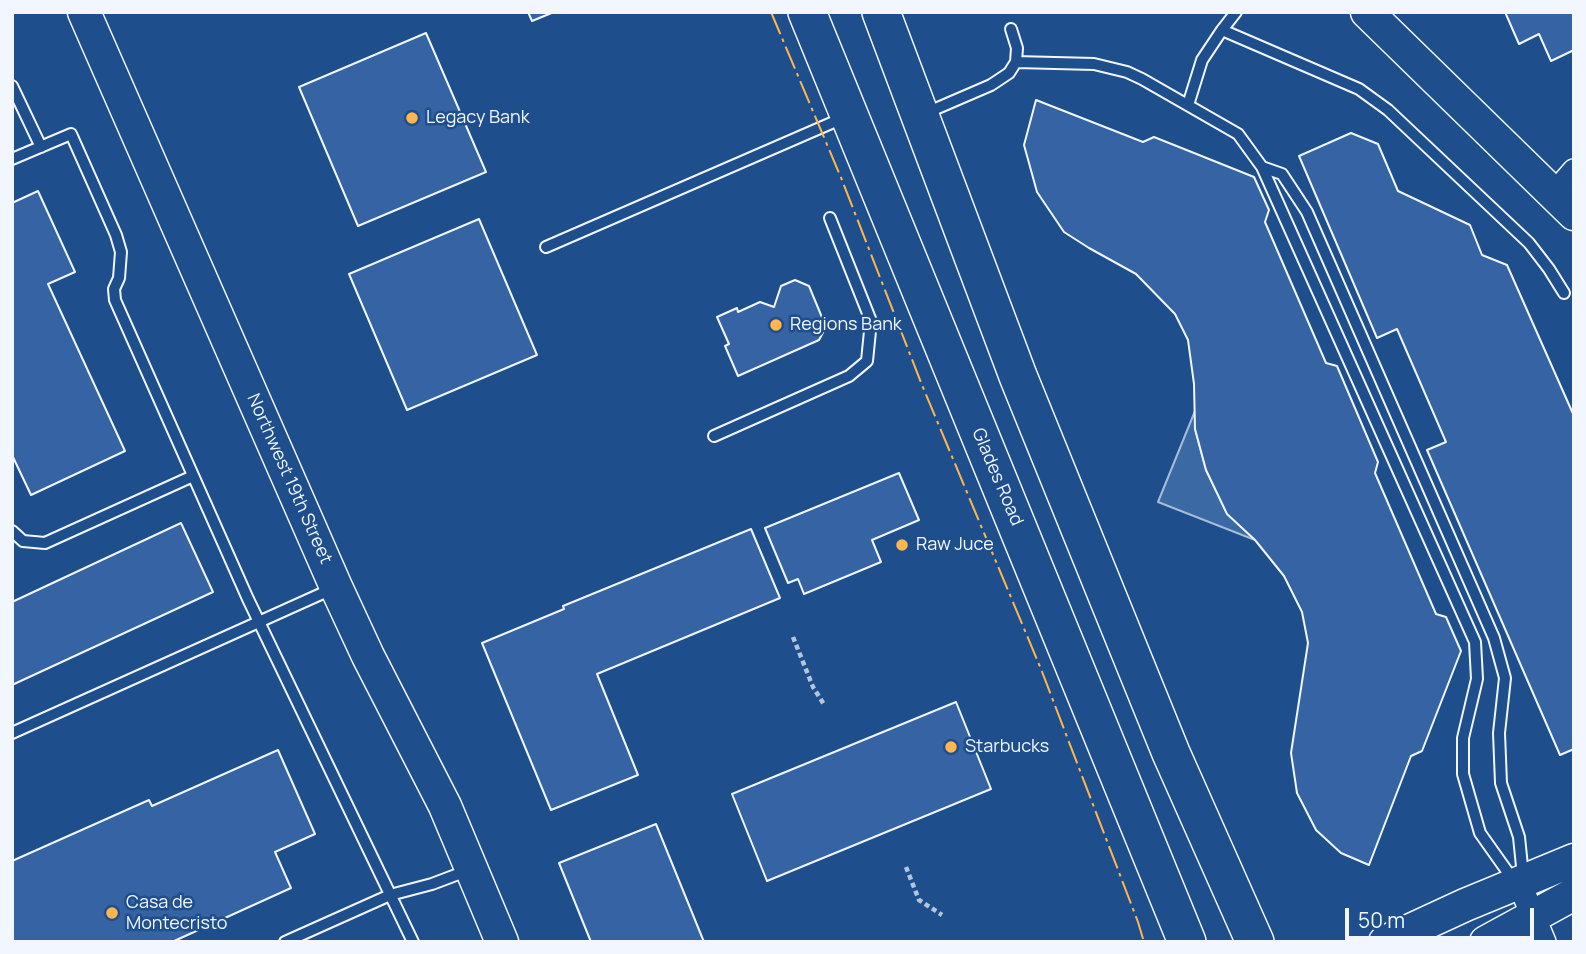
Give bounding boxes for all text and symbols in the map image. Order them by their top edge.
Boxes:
place label: Legacy Bank [426,107,530,129]
marker: Legacy Bank [404,110,420,126]
place label: Regions Bank [790,314,902,336]
marker: Regions Bank [768,317,784,333]
street label: Northwest 19th Street [242,390,336,568]
street label: Glades Road [967,425,1027,529]
place label: Raw Juce [916,534,994,556]
marker: Raw Juce [894,537,910,553]
place label: Starbucks [965,736,1049,758]
marker: Starbucks [943,739,959,755]
place label: Casa de Montecristo [126,892,227,934]
scale bar [1348,894,1537,938]
marker: Casa de Montecristo [104,905,120,921]
text: 50 m [1358,906,1405,934]

